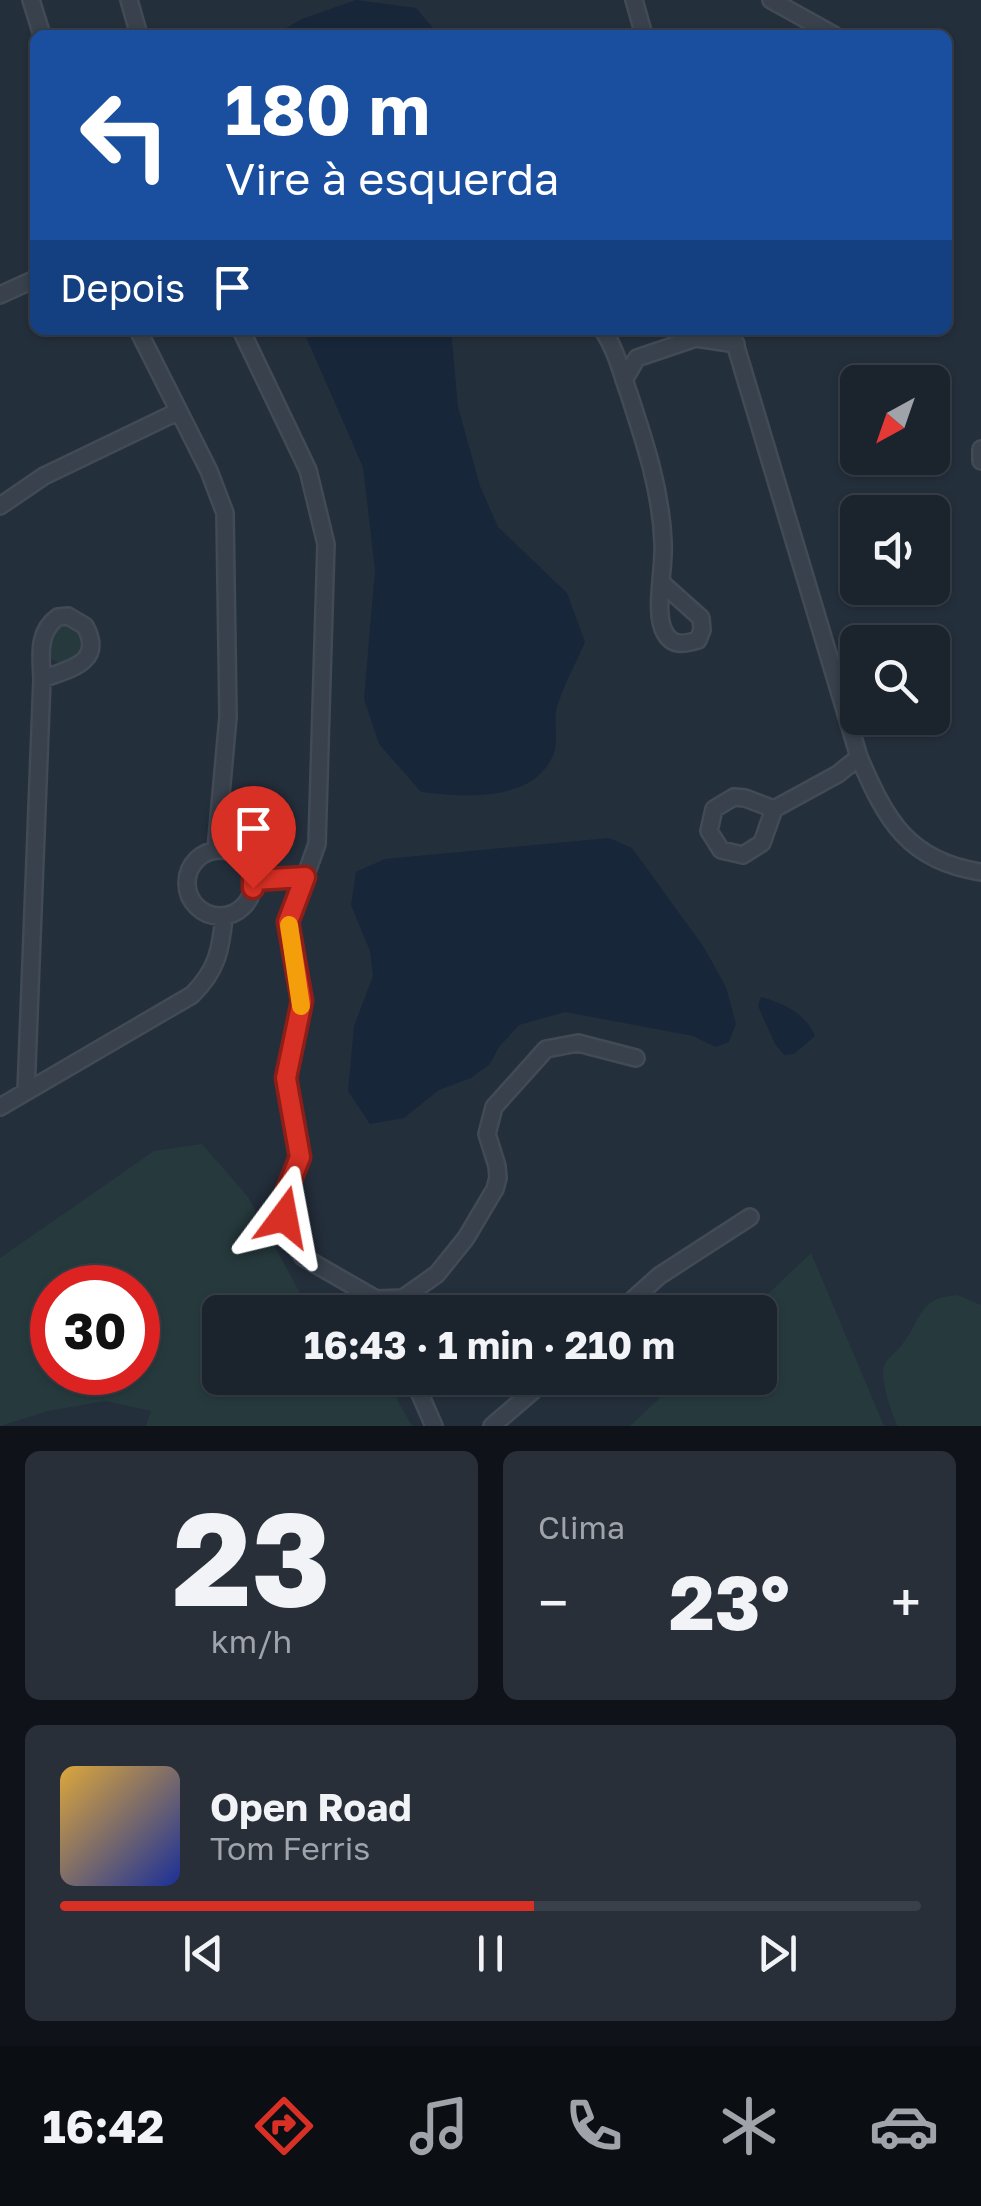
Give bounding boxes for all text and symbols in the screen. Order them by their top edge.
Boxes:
text: 180 m [225,66,430,150]
icon: left [60,70,190,200]
text: Vire à esquerda [225,151,560,205]
icon: arrive [205,260,260,315]
text: Depois [60,265,185,310]
north arrow [840,365,950,475]
map controls [840,365,950,735]
button: sound [840,495,950,605]
button: search [840,625,950,735]
pin [211,786,296,889]
icon: arrive [226,801,281,856]
position arrow [232,1165,336,1269]
speed limit sign: 30 [30,1265,160,1395]
text: 16:43 · 1 min · 210 m [304,1322,675,1367]
text: 23 [172,1479,331,1635]
text: Clima [538,1508,625,1546]
text: 23° [669,1556,790,1647]
text: − [538,1569,568,1635]
text: + [891,1569,921,1635]
text: km/h [211,1622,292,1660]
text: Open Road [210,1784,412,1829]
text: Tom Ferris [210,1829,370,1867]
icon: previous [176,1926,231,1981]
icon: pause [463,1926,518,1981]
icon: next [750,1926,805,1981]
icon: directions [249,2091,319,2161]
icon: music [404,2091,474,2161]
icon: phone [559,2091,629,2161]
icon: climate [714,2091,784,2161]
icon: car [869,2091,939,2161]
text: 16:42 [42,2099,164,2153]

